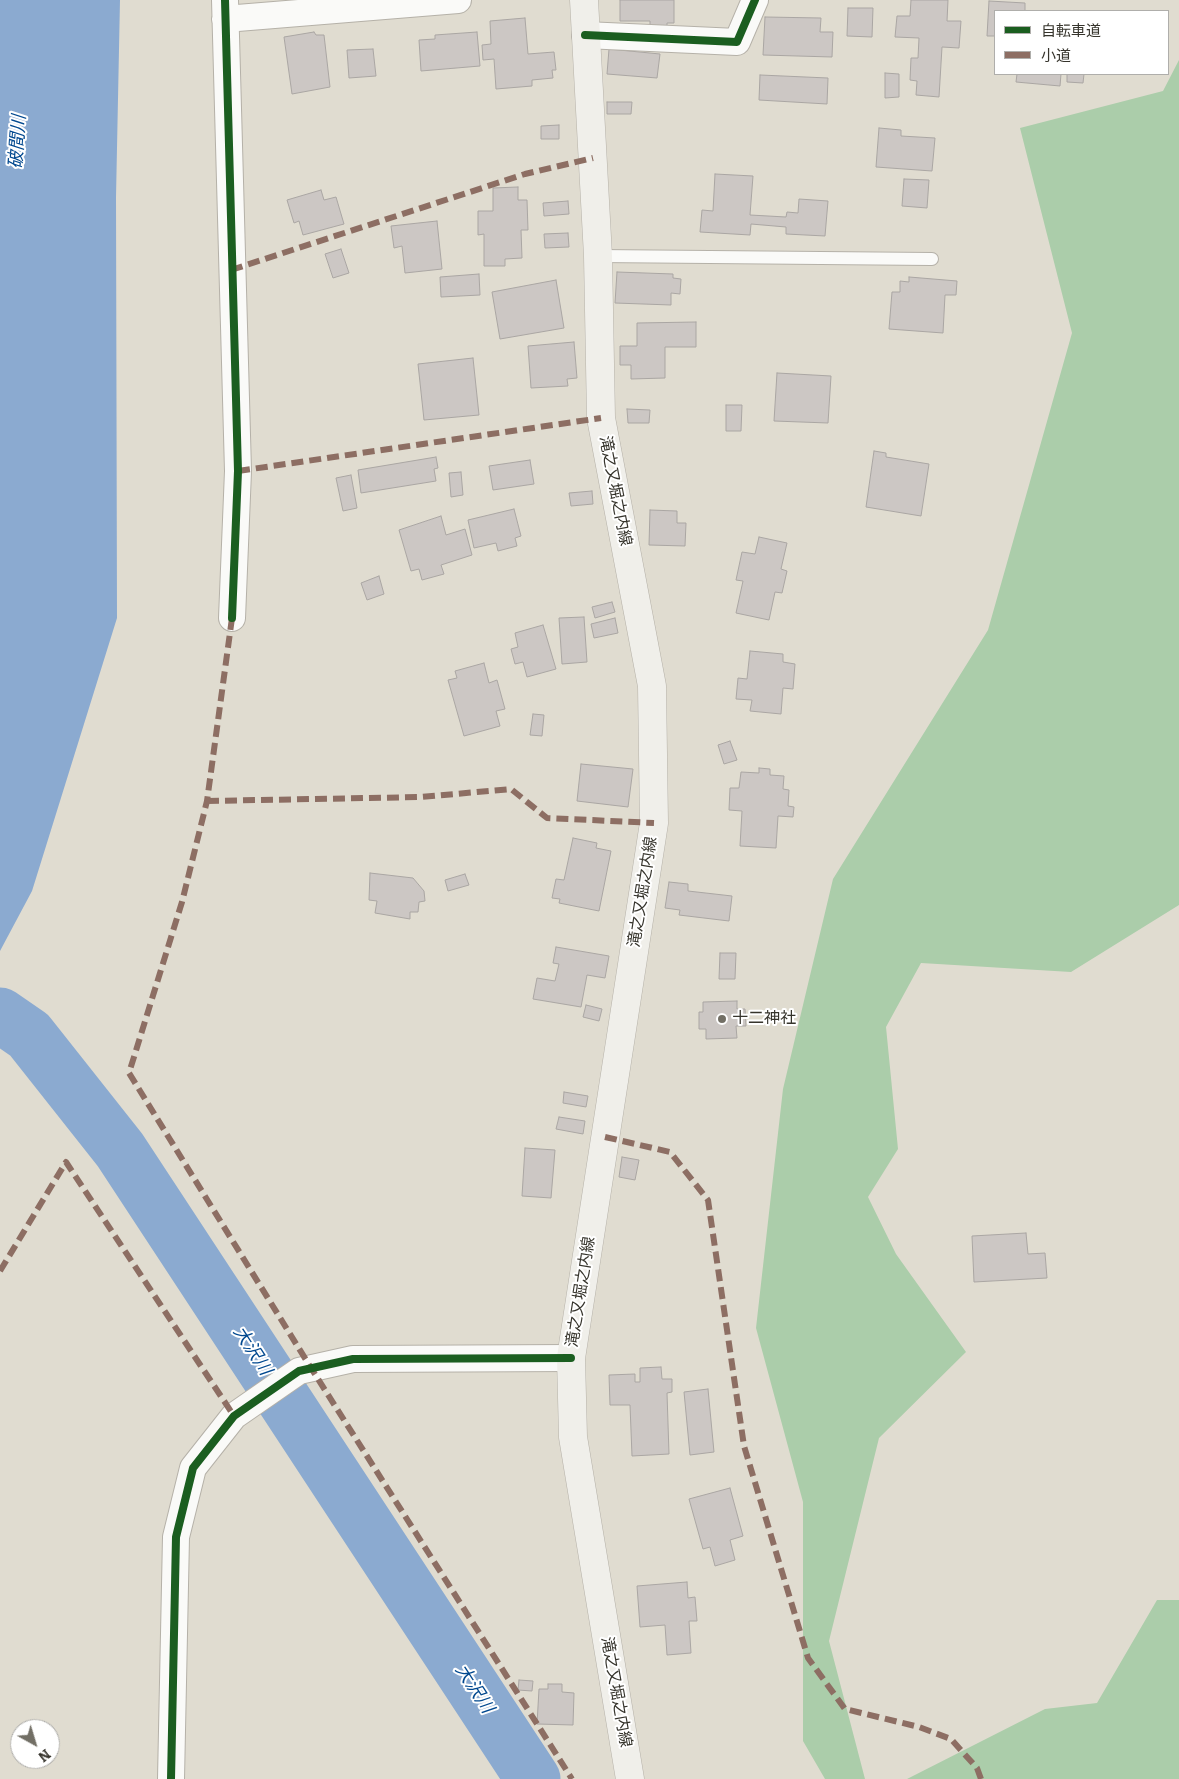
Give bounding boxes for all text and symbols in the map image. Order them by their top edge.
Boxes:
legend [994,10,1169,75]
text: 自転車道 [1041,22,1101,40]
text: 小道 [1041,47,1071,65]
water label: 破間川 [5,114,31,170]
street label: 滝之又堀之内線 [595,434,635,548]
street label: 滝之又堀之内線 [625,835,661,949]
place label: 十二神社 [732,1009,796,1029]
marker: 十二神社 [716,1013,728,1025]
street label: 滝之又堀之内線 [563,1235,599,1349]
water label: 大沢川 [228,1322,276,1380]
street label: 滝之又堀之内線 [597,1635,635,1749]
water label: 大沢川 [450,1660,498,1718]
north arrow [10,1719,60,1769]
text: N [35,1745,54,1765]

